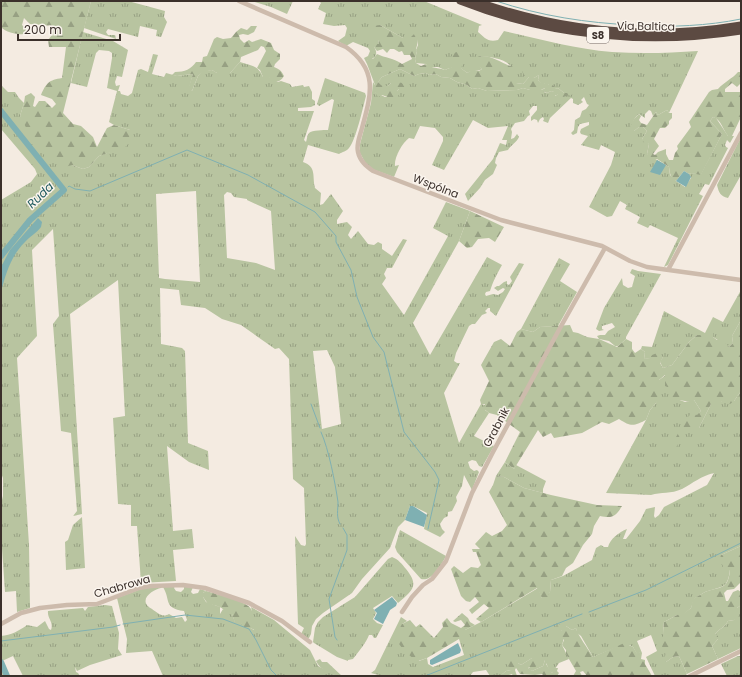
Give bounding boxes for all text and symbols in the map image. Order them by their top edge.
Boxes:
scale bar [18,16,120,42]
street label: Via Baltica [617,17,675,35]
text: 200 m [24,21,62,38]
road number: S8 [587,27,609,43]
street label: Wspólna [411,170,461,202]
water label: Ruda [23,178,57,212]
street label: Grabnik [479,404,513,450]
street label: Chabrowa [92,570,152,602]

